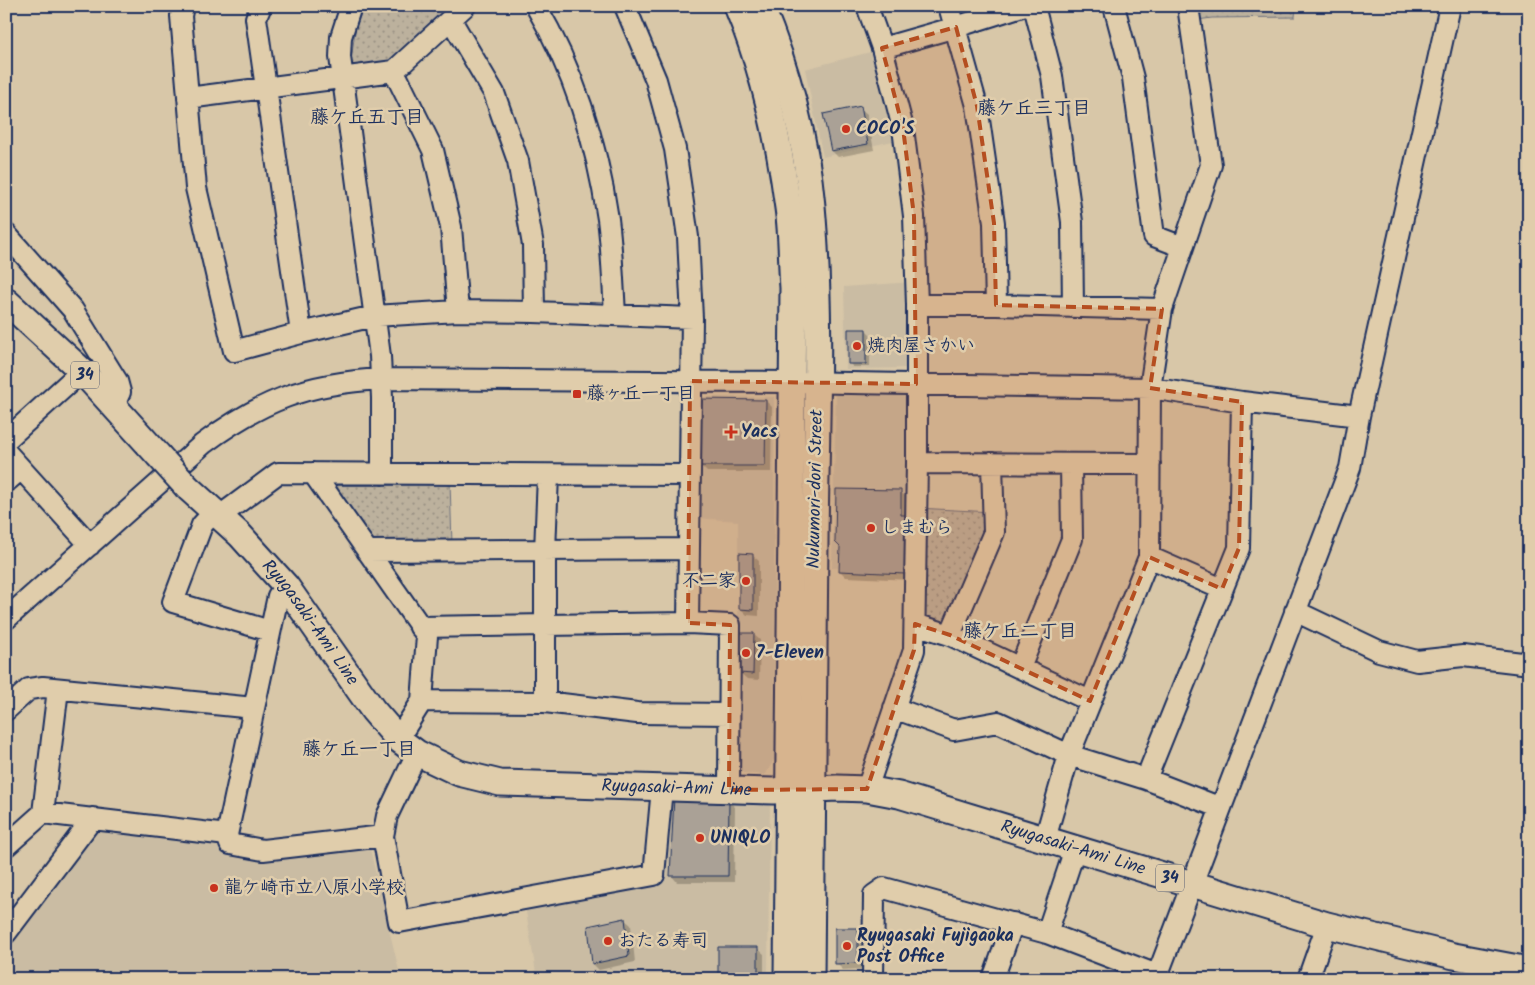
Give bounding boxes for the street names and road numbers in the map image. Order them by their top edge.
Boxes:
road number: 34 [71,362,99,388]
street label: Nukumori-dori Street [800,408,832,569]
street label: Ryugasaki-Ami Line [254,553,366,692]
street label: Ryugasaki-Ami Line [601,771,752,805]
street label: Ryugasaki-Ami Line [997,812,1149,884]
road number: 34 [1156,864,1184,891]

